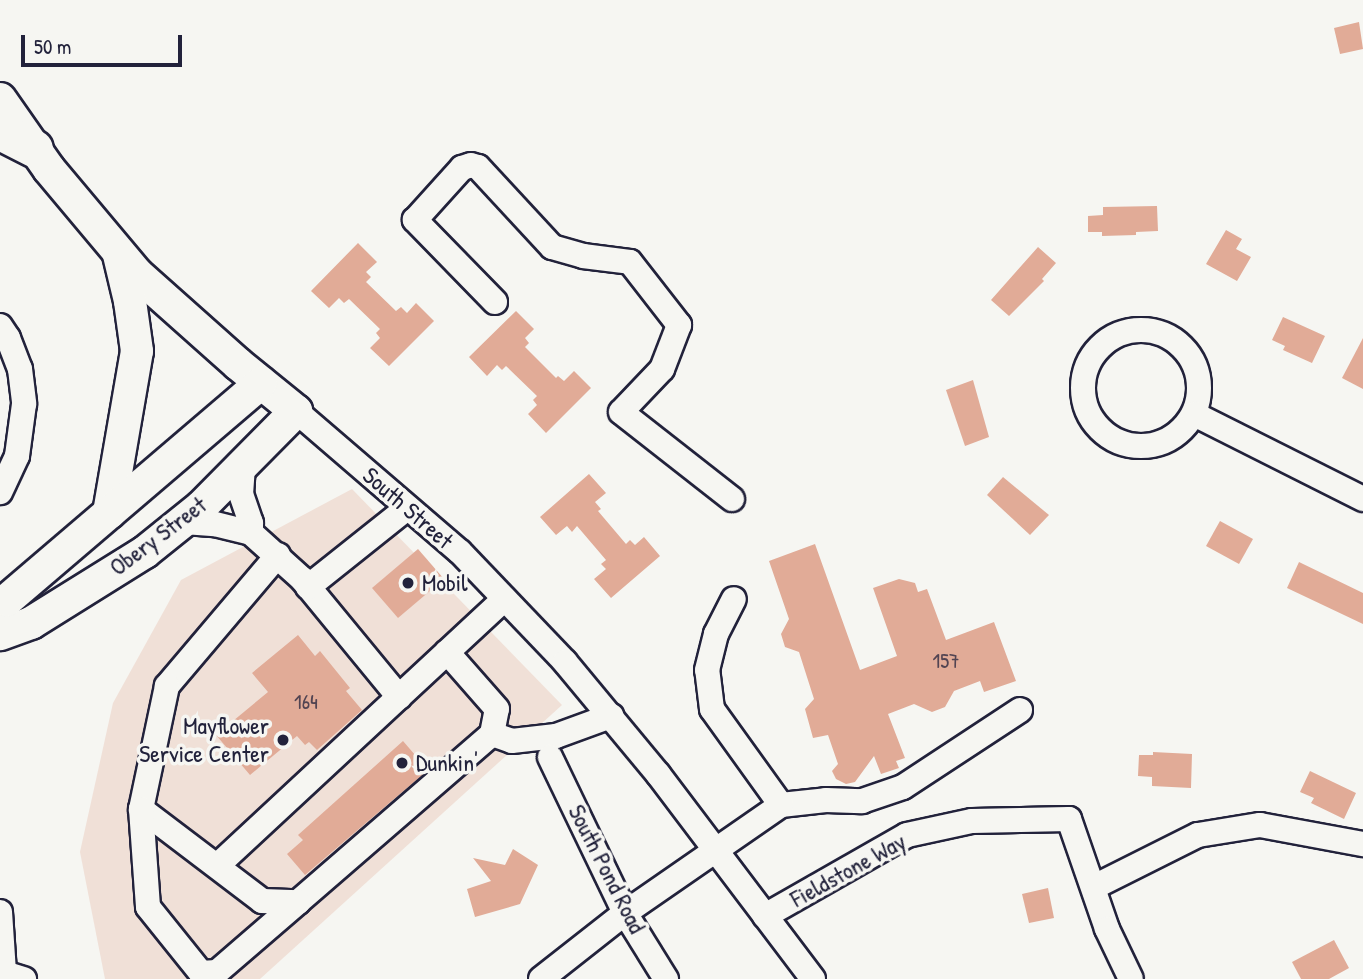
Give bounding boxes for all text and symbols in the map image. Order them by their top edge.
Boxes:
scale bar [24,21,186,65]
text: 50 m [34,32,71,61]
street label: South Street [357,461,459,555]
street label: Obery Street [104,490,212,582]
place label: Mobil [422,569,468,597]
marker: Mobil [400,575,416,591]
house number: 157 [933,648,959,674]
house number: 164 [294,689,318,715]
place label: Mayflower Service Center [139,712,269,768]
marker: Mayflower Service Center [275,732,291,748]
place label: Dunkin' [416,749,478,777]
marker: Dunkin' [394,755,410,771]
street label: South Pond Road [562,800,652,938]
street label: Fieldstone Way [785,827,911,913]

